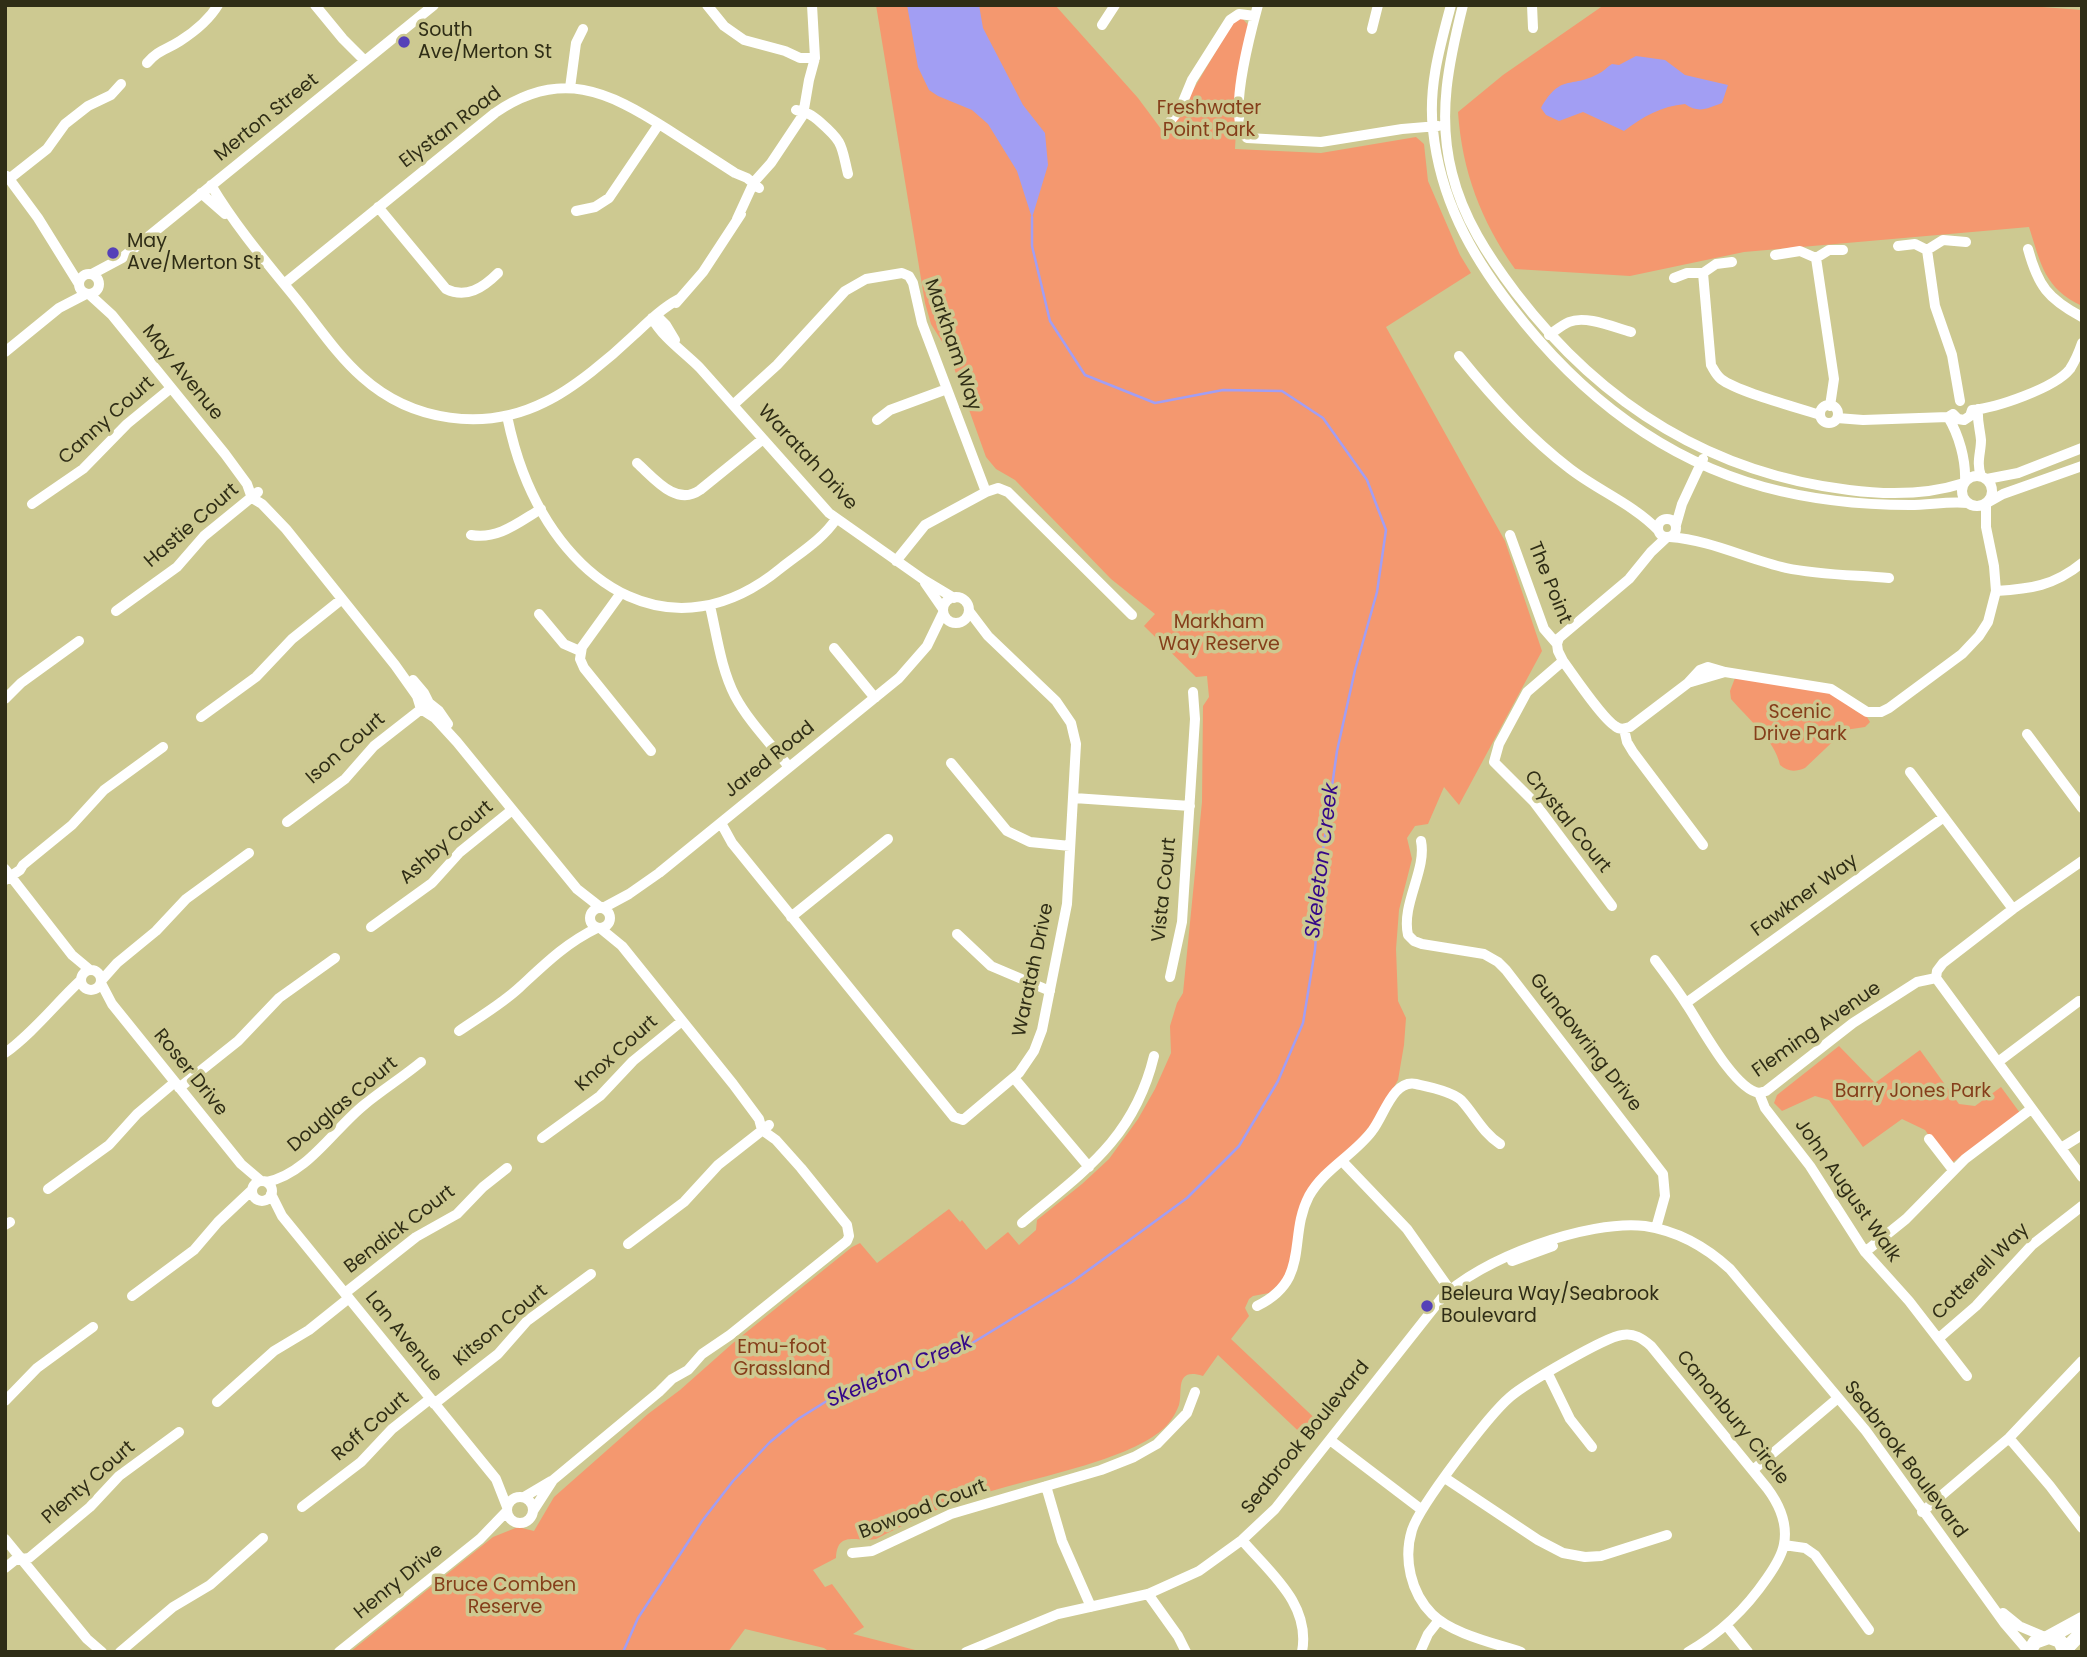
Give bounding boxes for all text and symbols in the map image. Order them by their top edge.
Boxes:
place label: South Ave/Merton St [418,20,552,64]
marker: South Ave/Merton St [396,34,412,50]
street label: Merton Street [210,69,324,167]
street label: Elystan Road [396,82,506,174]
park label: Freshwater Point Park [1157,98,1261,142]
place label: May Ave/Merton St [127,231,261,275]
marker: May Ave/Merton St [105,245,121,261]
street label: Markham Way [919,276,985,414]
street label: May Avenue [137,321,227,425]
street label: Canny Court [55,372,159,470]
street label: Waratah Drive [752,401,862,515]
street label: Hastie Court [140,479,244,573]
street label: The Point [1522,539,1576,627]
park label: Markham Way Reserve [1158,612,1280,656]
park label: Scenic Drive Park [1753,702,1847,746]
street label: Ison Court [302,709,390,789]
street label: Jared Road [720,717,820,803]
street label: Crystal Court [1519,766,1615,878]
water label: Skeleton Creek [1301,782,1345,940]
street label: Ashby Court [396,796,498,890]
street label: Vista Court [1148,836,1182,944]
street label: Fawkner Way [1747,850,1863,942]
street label: Waratah Drive [1009,901,1059,1039]
street label: Gundowring Drive [1524,969,1646,1117]
street label: Fleming Avenue [1748,977,1886,1083]
street label: Knox Court [571,1011,663,1097]
street label: Roser Drive [148,1025,232,1121]
street label: Douglas Court [284,1053,402,1157]
park label: Barry Jones Park [1835,1081,1991,1103]
street label: John August Walk [1789,1115,1905,1267]
street label: Bendick Court [340,1181,460,1279]
street label: Cotterell Way [1928,1219,2034,1325]
street label: Kitson Court [450,1280,552,1372]
place label: Beleura Way/Seabrook Boulevard [1441,1284,1659,1328]
street label: Lan Avenue [360,1287,446,1387]
marker: Beleura Way/Seabrook Boulevard [1419,1298,1435,1314]
water label: Skeleton Creek [823,1330,977,1414]
park label: Emu-foot Grassland [733,1337,831,1381]
street label: Canonbury Circle [1671,1346,1793,1490]
street label: Seabrook Boulevard [1237,1357,1375,1519]
street label: Seabrook Boulevard [1839,1377,1971,1543]
street label: Roff Court [328,1387,414,1467]
street label: Plenty Court [38,1437,140,1529]
street label: Bowood Court [856,1475,990,1545]
street label: Henry Drive [350,1539,448,1625]
park label: Bruce Comben Reserve [434,1575,576,1619]

